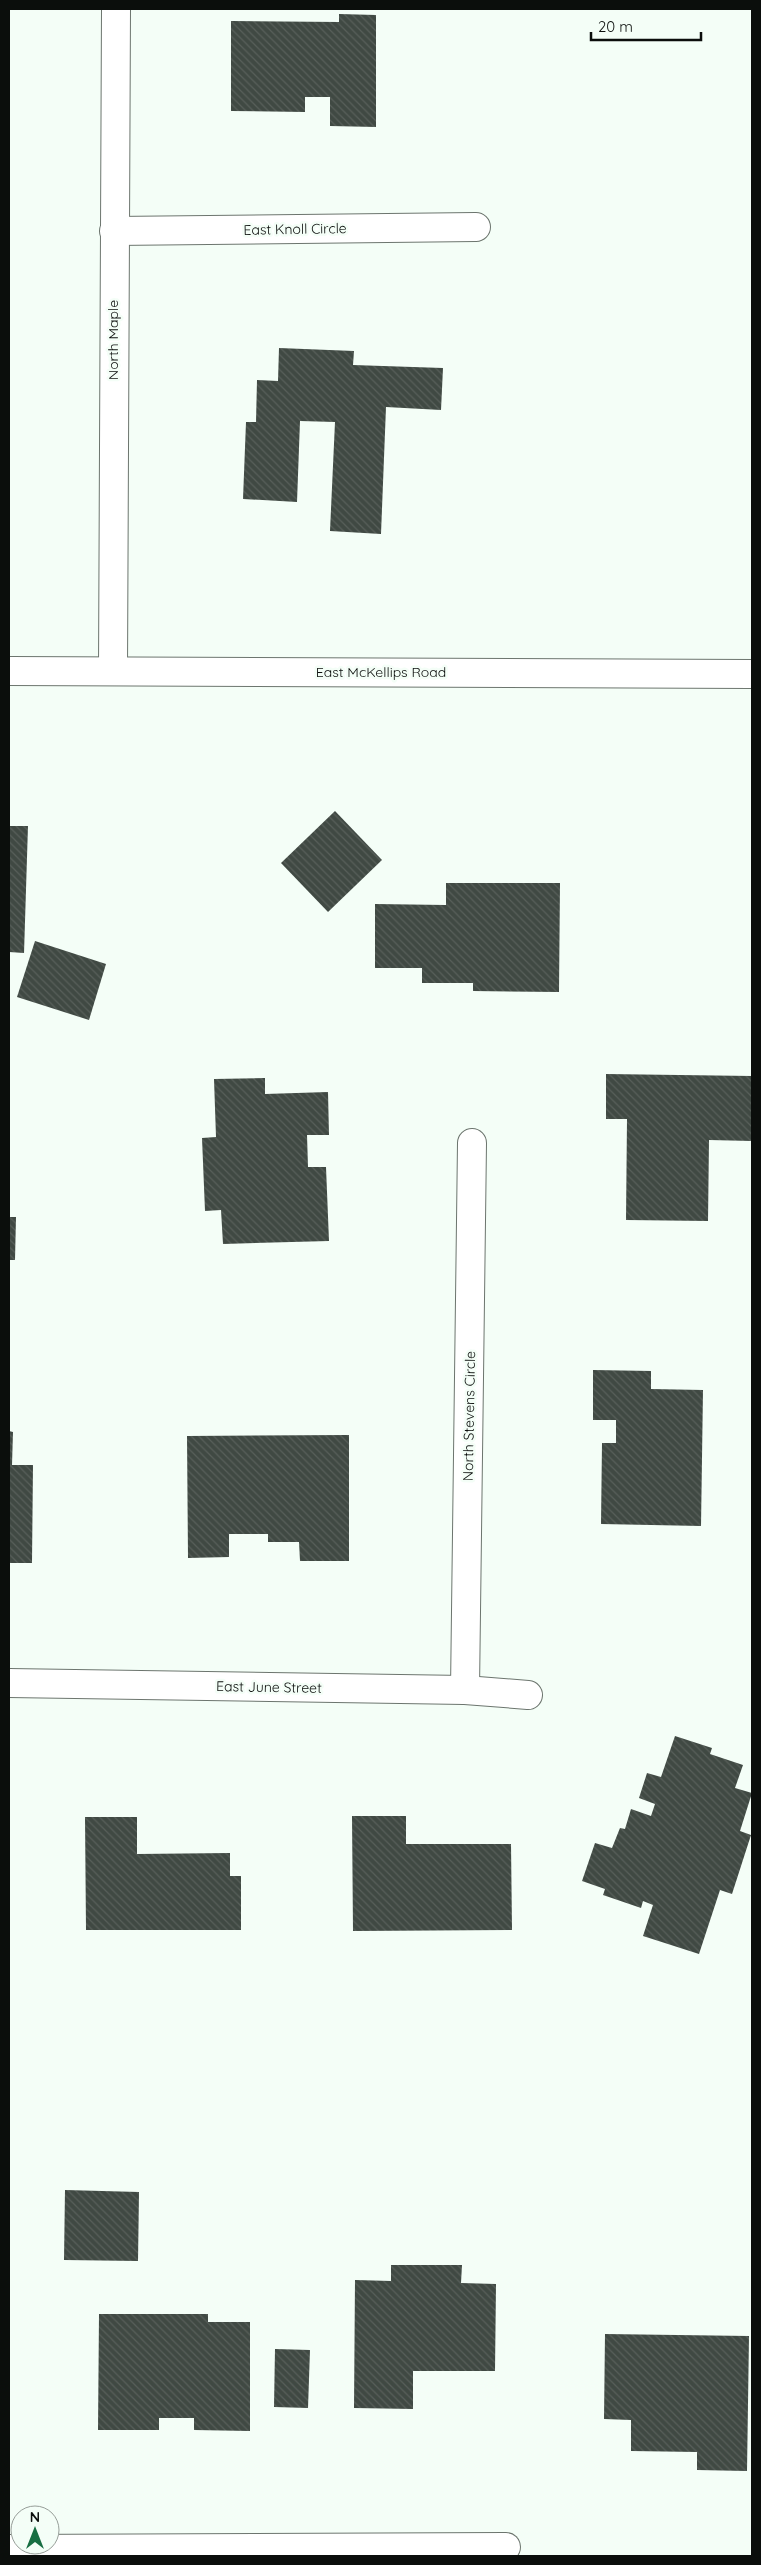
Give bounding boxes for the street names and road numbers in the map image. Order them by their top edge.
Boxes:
street label: East Knoll Circle [243,219,347,239]
street label: North Maple [104,300,122,380]
street label: East McKellips Road [316,663,446,681]
street label: North Stevens Circle [459,1351,479,1481]
street label: East June Street [216,1677,322,1697]

